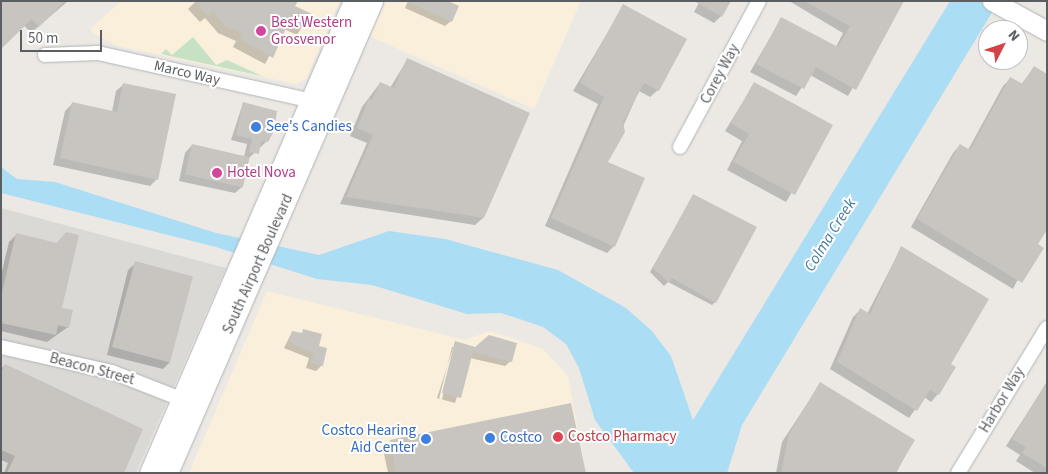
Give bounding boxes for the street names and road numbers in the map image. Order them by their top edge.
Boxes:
street label: Corey Way [697,41,743,107]
street label: Marco Way [152,57,222,89]
street label: South Airport Boulevard [219,191,297,337]
street label: Beacon Street [48,349,136,389]
street label: Harbor Way [975,364,1029,436]

